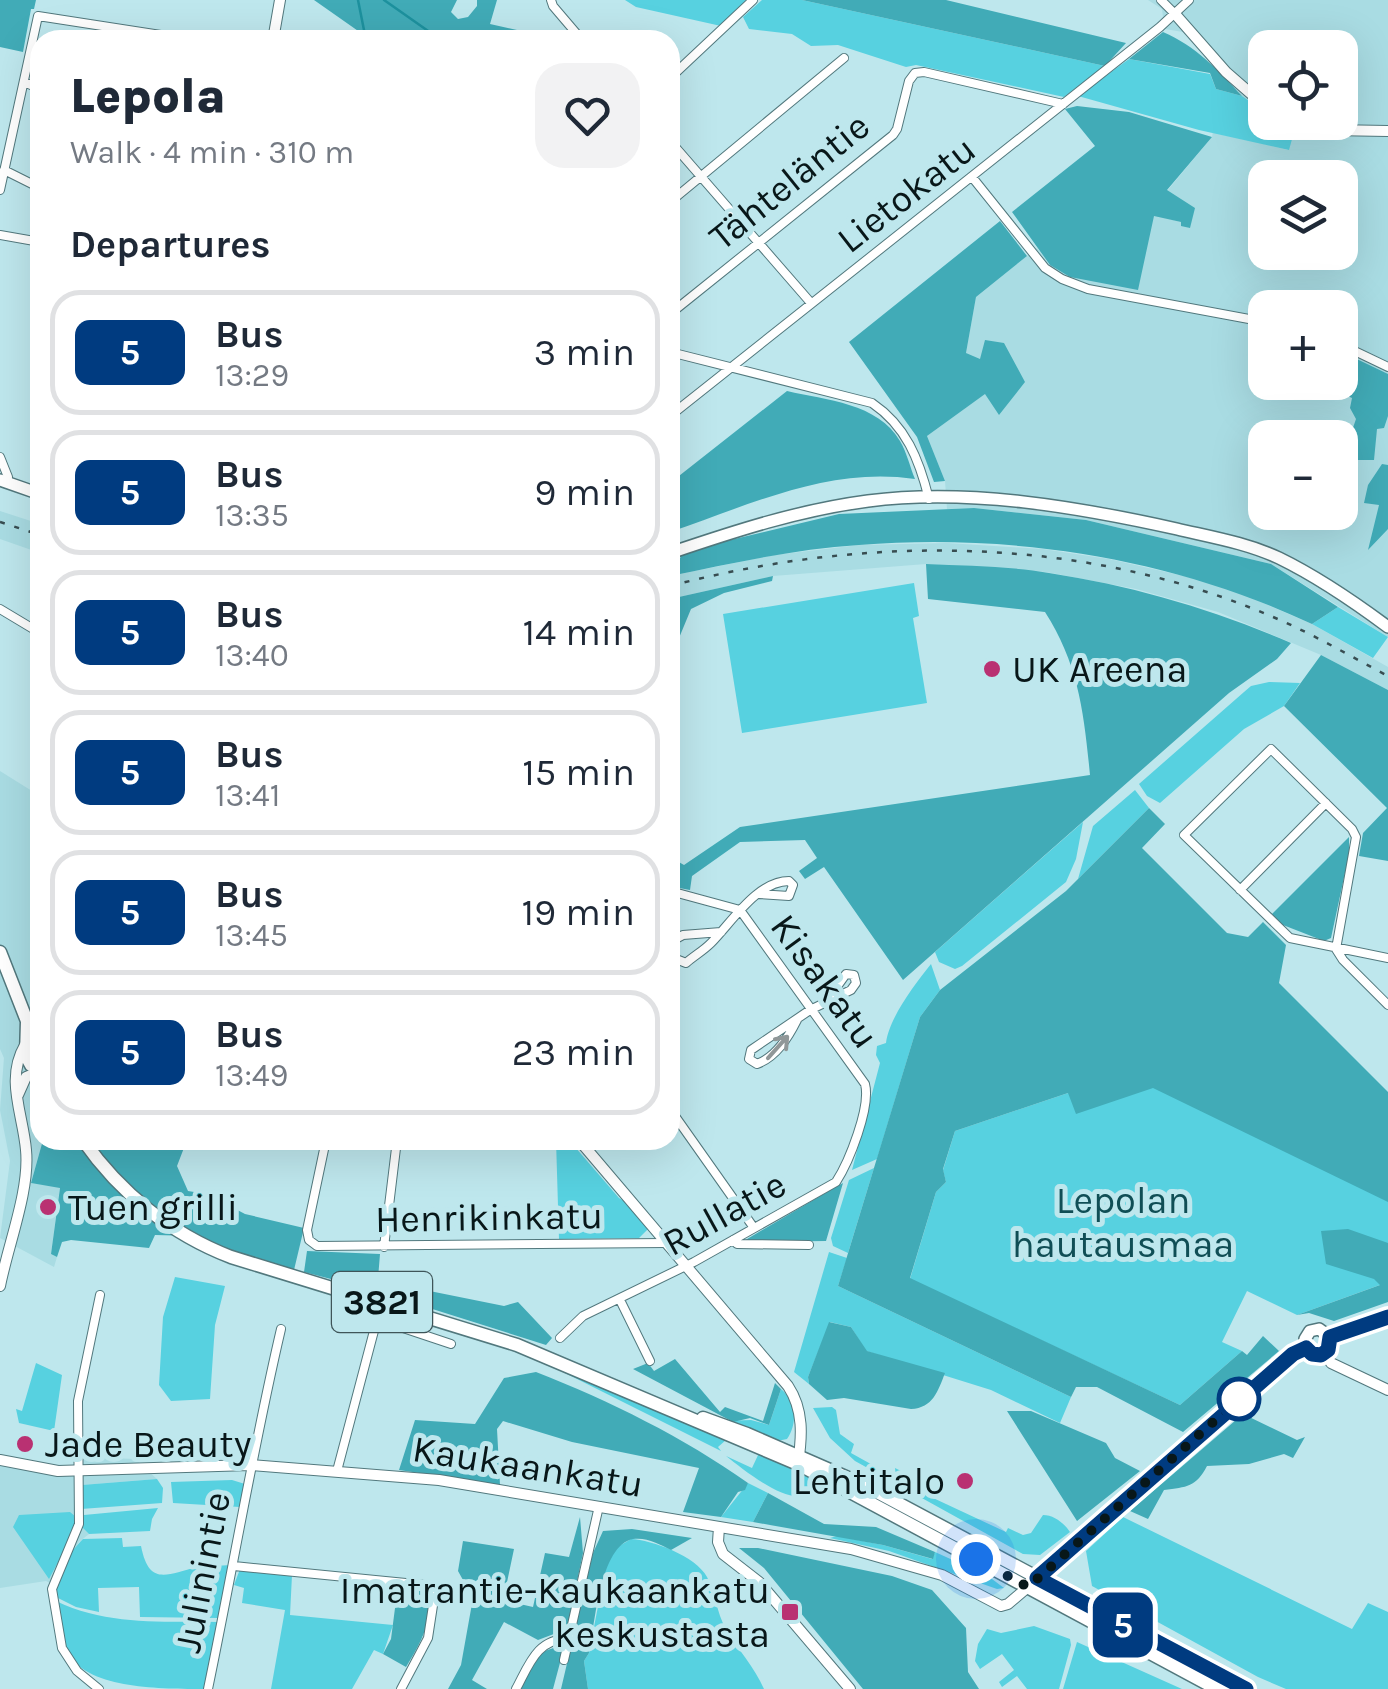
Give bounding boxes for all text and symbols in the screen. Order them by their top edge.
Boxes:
map controls [1248,30,1358,530]
button: locate [1248,30,1358,140]
button: heart [535,63,640,168]
text: Lepola [70,68,226,124]
street label: Tähteläntie [700,103,878,260]
street label: Lietokatu [828,126,985,262]
text: Walk · 4 min · 310 m [70,134,354,171]
button: layers [1248,160,1358,270]
text: Departures [70,222,270,267]
button: + [1248,290,1358,400]
text: Bus [215,312,284,357]
text: 3 min [534,330,635,375]
text: 5 [120,332,140,373]
text: 13:29 [215,357,289,394]
button: − [1248,420,1358,530]
text: Bus [215,452,284,497]
text: 9 min [534,470,635,515]
text: 5 [120,472,140,513]
text: 13:35 [215,497,289,534]
text: Bus [215,592,284,637]
text: 14 min [522,610,635,655]
text: 5 [120,612,140,653]
text: 13:40 [215,637,289,674]
place label: UK Areena [1012,647,1187,692]
marker: UK Areena [981,658,1003,680]
text: Bus [215,732,284,777]
text: 15 min [522,750,635,795]
text: 5 [120,752,140,793]
text: 13:41 [215,777,280,814]
text: Bus [215,872,284,917]
text: 19 min [522,890,635,935]
text: 5 [120,892,140,933]
street label: Kisakatu [761,905,888,1057]
text: 13:45 [215,917,288,954]
text: Bus [215,1012,284,1057]
text: 23 min [512,1030,635,1075]
text: 5 [120,1032,140,1073]
one-way arrow [767,1035,790,1060]
text: 13:49 [215,1057,288,1094]
street label: Rullatie [655,1161,794,1266]
park label: Lepolan hautausmaa [1012,1178,1234,1267]
place label: Tuen grilli [68,1185,238,1230]
street label: Henrikinkatu [375,1193,603,1242]
marker: Tuen grilli [37,1196,59,1218]
road number: 3821 [332,1272,432,1332]
unlabelled marker [1218,1378,1260,1420]
place label: Jade Beauty [45,1422,252,1467]
street label: Kaukaankatu [409,1426,646,1507]
marker: Jade Beauty [14,1433,36,1455]
place label: Lehtitalo [793,1459,945,1504]
marker: Lehtitalo [954,1470,976,1492]
street label: Julinintie [165,1488,240,1656]
your location [951,1534,1001,1584]
place label: Imatrantie-Kaukaankatu keskustasta [340,1568,770,1657]
line badge: 5 [1090,1592,1156,1658]
marker: Imatrantie-Kaukaankatu keskustasta [779,1601,801,1623]
text: 5 [1113,1605,1133,1646]

